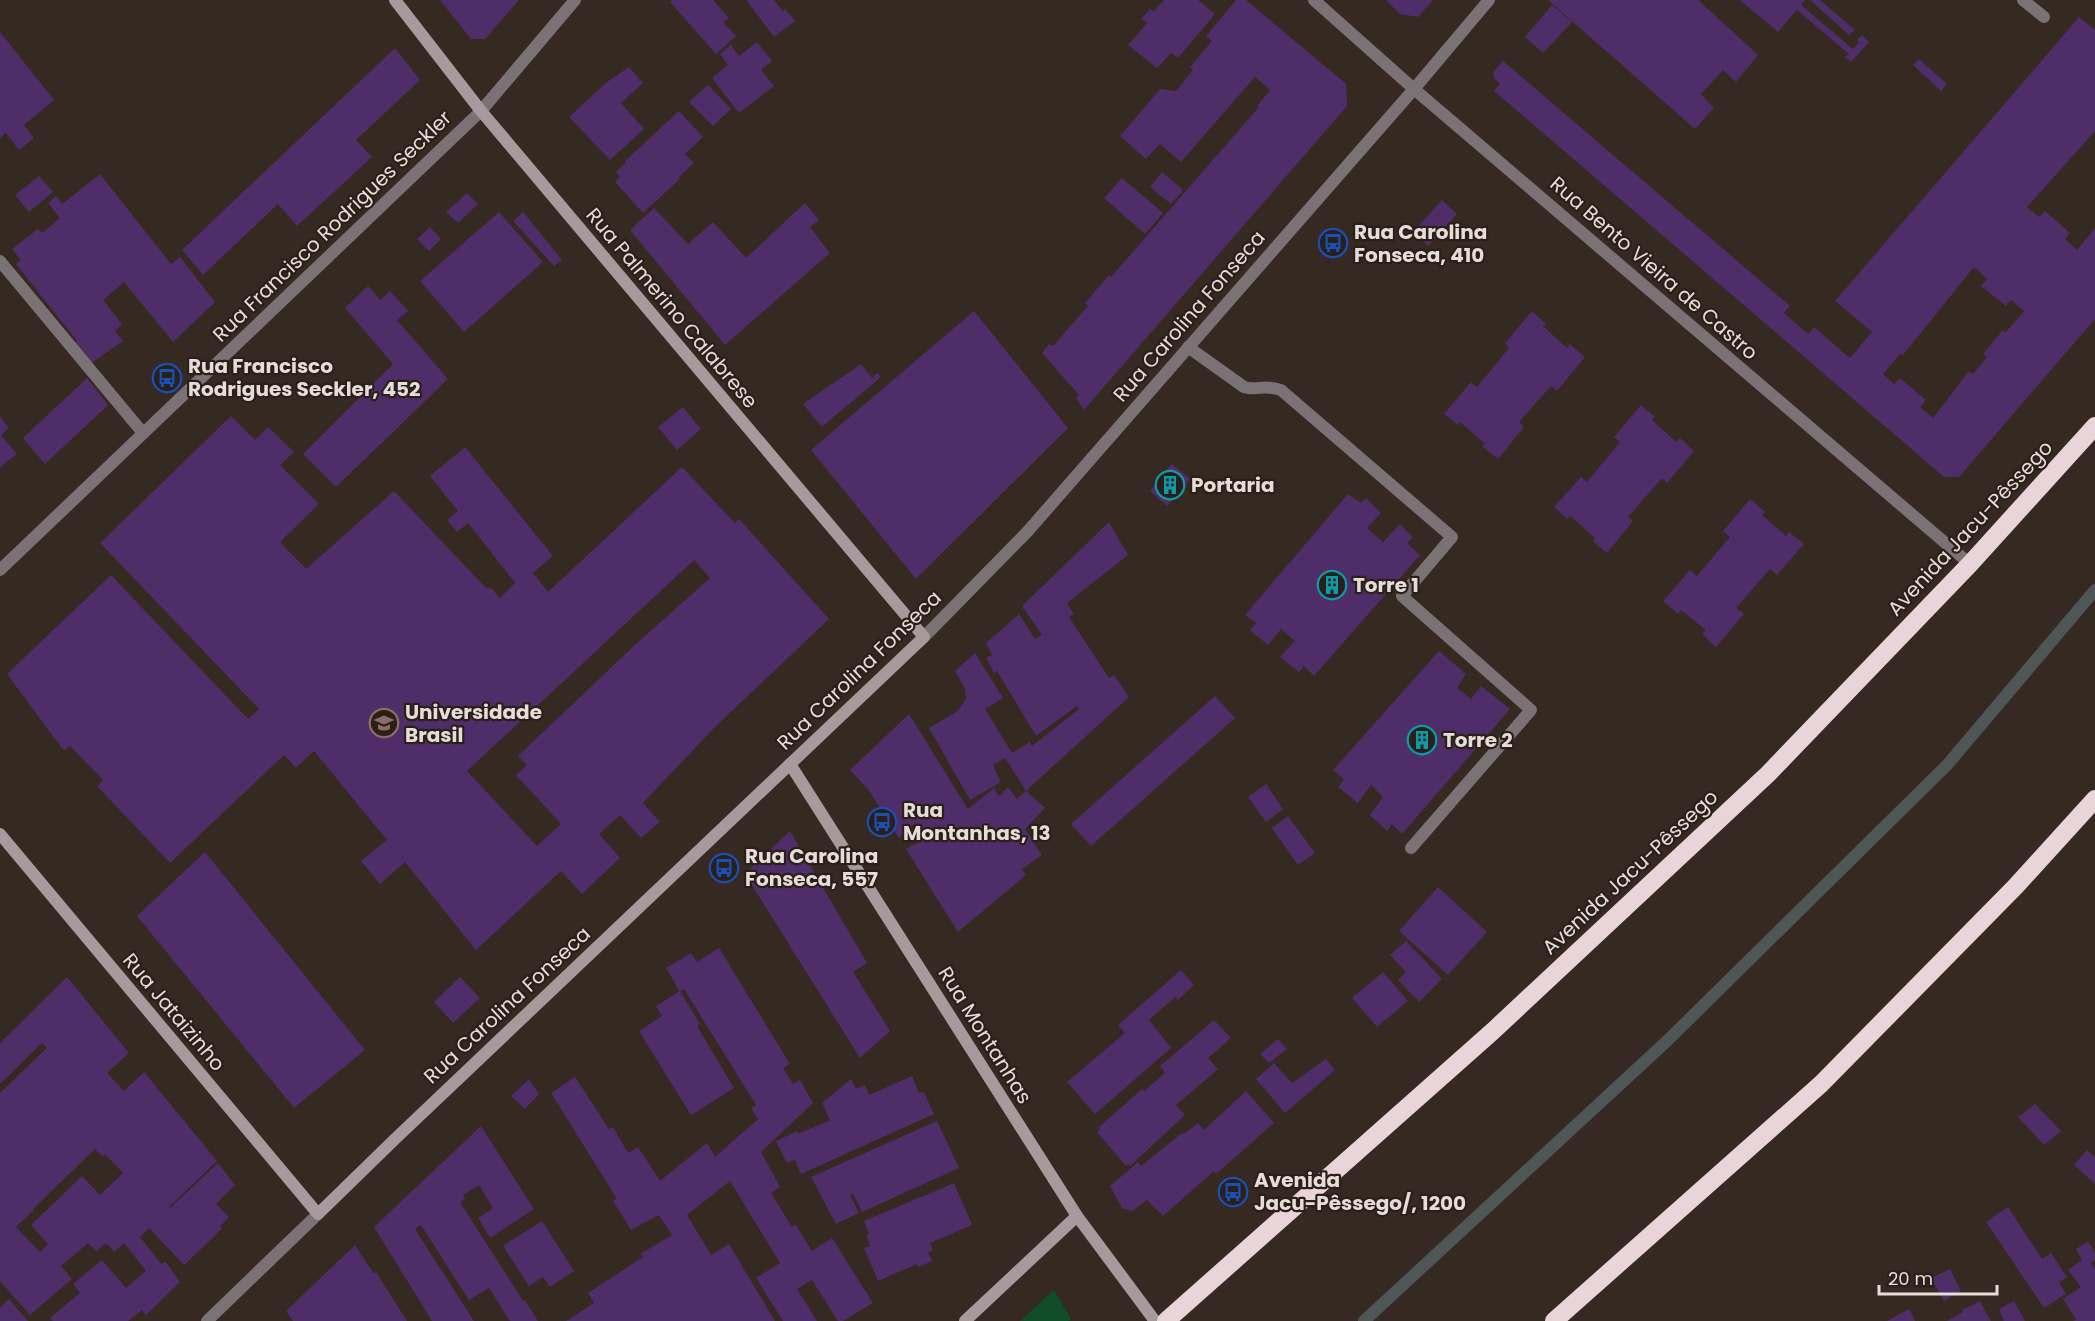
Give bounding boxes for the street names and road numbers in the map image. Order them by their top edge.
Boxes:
street label: Rua Francisco Rodrigues Seckler [206,104,458,348]
street label: Rua Bento Vieira de Castro [1544,170,1764,366]
street label: Rua Palmerino Calabrese [580,202,764,414]
street label: Rua Carolina Fonseca [1107,224,1271,408]
street label: Avenida Jacu-Pêssego [1881,434,2059,622]
street label: Rua Carolina Fonseca [771,584,947,756]
street label: Avenida Jacu-Pêssego [1536,783,1724,961]
street label: Rua Carolina Fonseca [417,920,597,1090]
street label: Rua Jataizinho [116,947,232,1077]
street label: Rua Montanhas [932,961,1038,1109]

